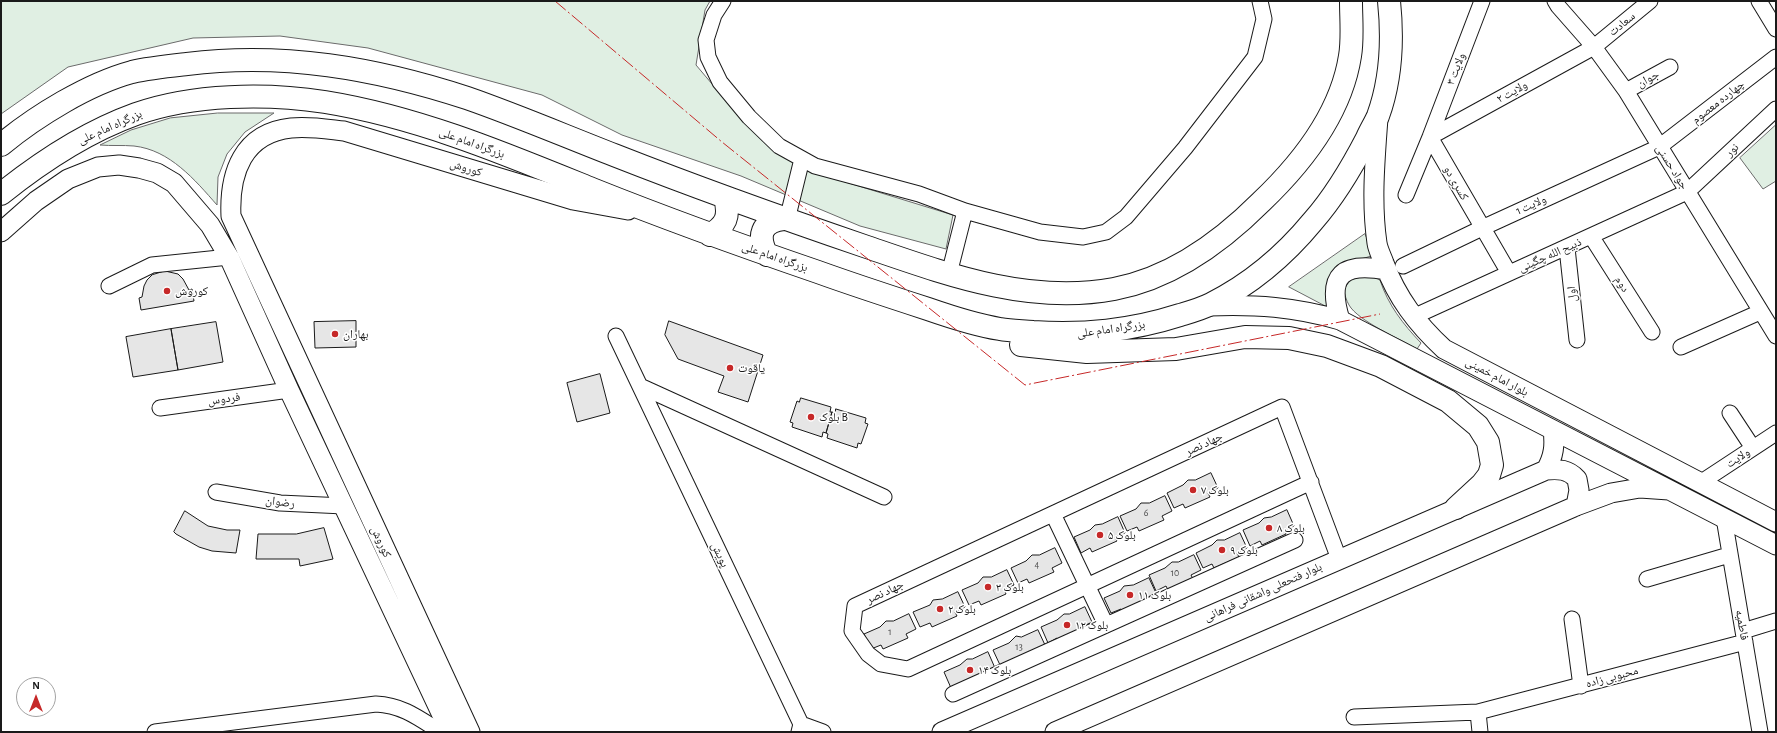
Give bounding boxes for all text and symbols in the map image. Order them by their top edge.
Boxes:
street label: سعادت [1606,9,1638,39]
street label: ولایت ۳ [1443,51,1469,87]
street label: جوان [1634,67,1662,91]
street label: چهارده معصوم [1689,77,1747,127]
street label: ولایت ۲ [1494,78,1530,106]
street label: بزرگراه امام علی [76,106,144,148]
street label: بزرگراه امام علی [437,124,507,162]
street label: نور [1722,140,1742,160]
street label: جواد حسنی [1653,142,1691,192]
street label: کوروش [448,156,484,180]
street label: کسری دو [1440,163,1472,203]
street label: ولایت 1 [1514,192,1548,218]
street label: ذبیح الله چگینی [1516,235,1584,275]
street label: بزرگراه امام علی [740,239,810,275]
street label: دوم [1612,273,1632,295]
place label: کوروش [175,284,208,298]
street label: اول [1564,285,1580,303]
marker: کوروش [162,286,172,296]
street label: بزرگراه امام علی [1076,317,1146,341]
place label: بهاران [343,327,368,341]
marker: بهاران [330,329,340,339]
street label: بلوار امام خمینی [1463,354,1531,400]
place label: یاقوت [738,361,765,375]
marker: یاقوت [725,363,735,373]
street label: فردوس [207,390,241,408]
place label: بلوک B [819,410,848,424]
marker: بلوک B [806,412,816,422]
street label: جهاد نصر [1183,429,1225,459]
street label: ولایت [1723,445,1753,471]
place label: بلوک ۷ [1201,483,1229,497]
marker: بلوک ۷ [1188,485,1198,495]
street label: رضوان [264,493,296,511]
house number: 6 [1144,507,1148,519]
place label: بلوک ۸ [1277,521,1305,535]
marker: بلوک ۸ [1264,523,1274,533]
street label: کوروش [368,524,394,560]
place label: بلوک ۵ [1108,528,1136,542]
marker: بلوک ۵ [1095,530,1105,540]
street label: پویش [708,540,732,570]
place label: بلوک ۹ [1230,543,1258,557]
marker: بلوک ۹ [1217,545,1227,555]
house number: 4 [1035,559,1039,571]
street label: بلوار فتحعلی واشقانی فراهانی [1202,559,1324,625]
house number: 10 [1171,567,1179,579]
street label: جهاد نصر [864,577,906,607]
place label: بلوک ۳ [996,580,1024,594]
marker: بلوک ۳ [983,582,993,592]
place label: بلوک ۱۱ [1138,588,1171,602]
marker: بلوک ۱۱ [1125,590,1135,600]
place label: بلوک ۲ [948,602,976,616]
marker: بلوک ۲ [935,604,945,614]
street label: فاطمیه [1732,609,1752,641]
place label: بلوک ۱۲ [1075,618,1108,632]
marker: بلوک ۱۲ [1062,620,1072,630]
house number: 1 [888,626,892,638]
house number: 13 [1015,641,1023,653]
place label: بلوک ۱۴ [978,663,1011,677]
street label: محبوبی زاده [1584,663,1640,691]
marker: بلوک ۱۴ [965,665,975,675]
north arrow [16,677,56,717]
text: N [32,680,40,691]

